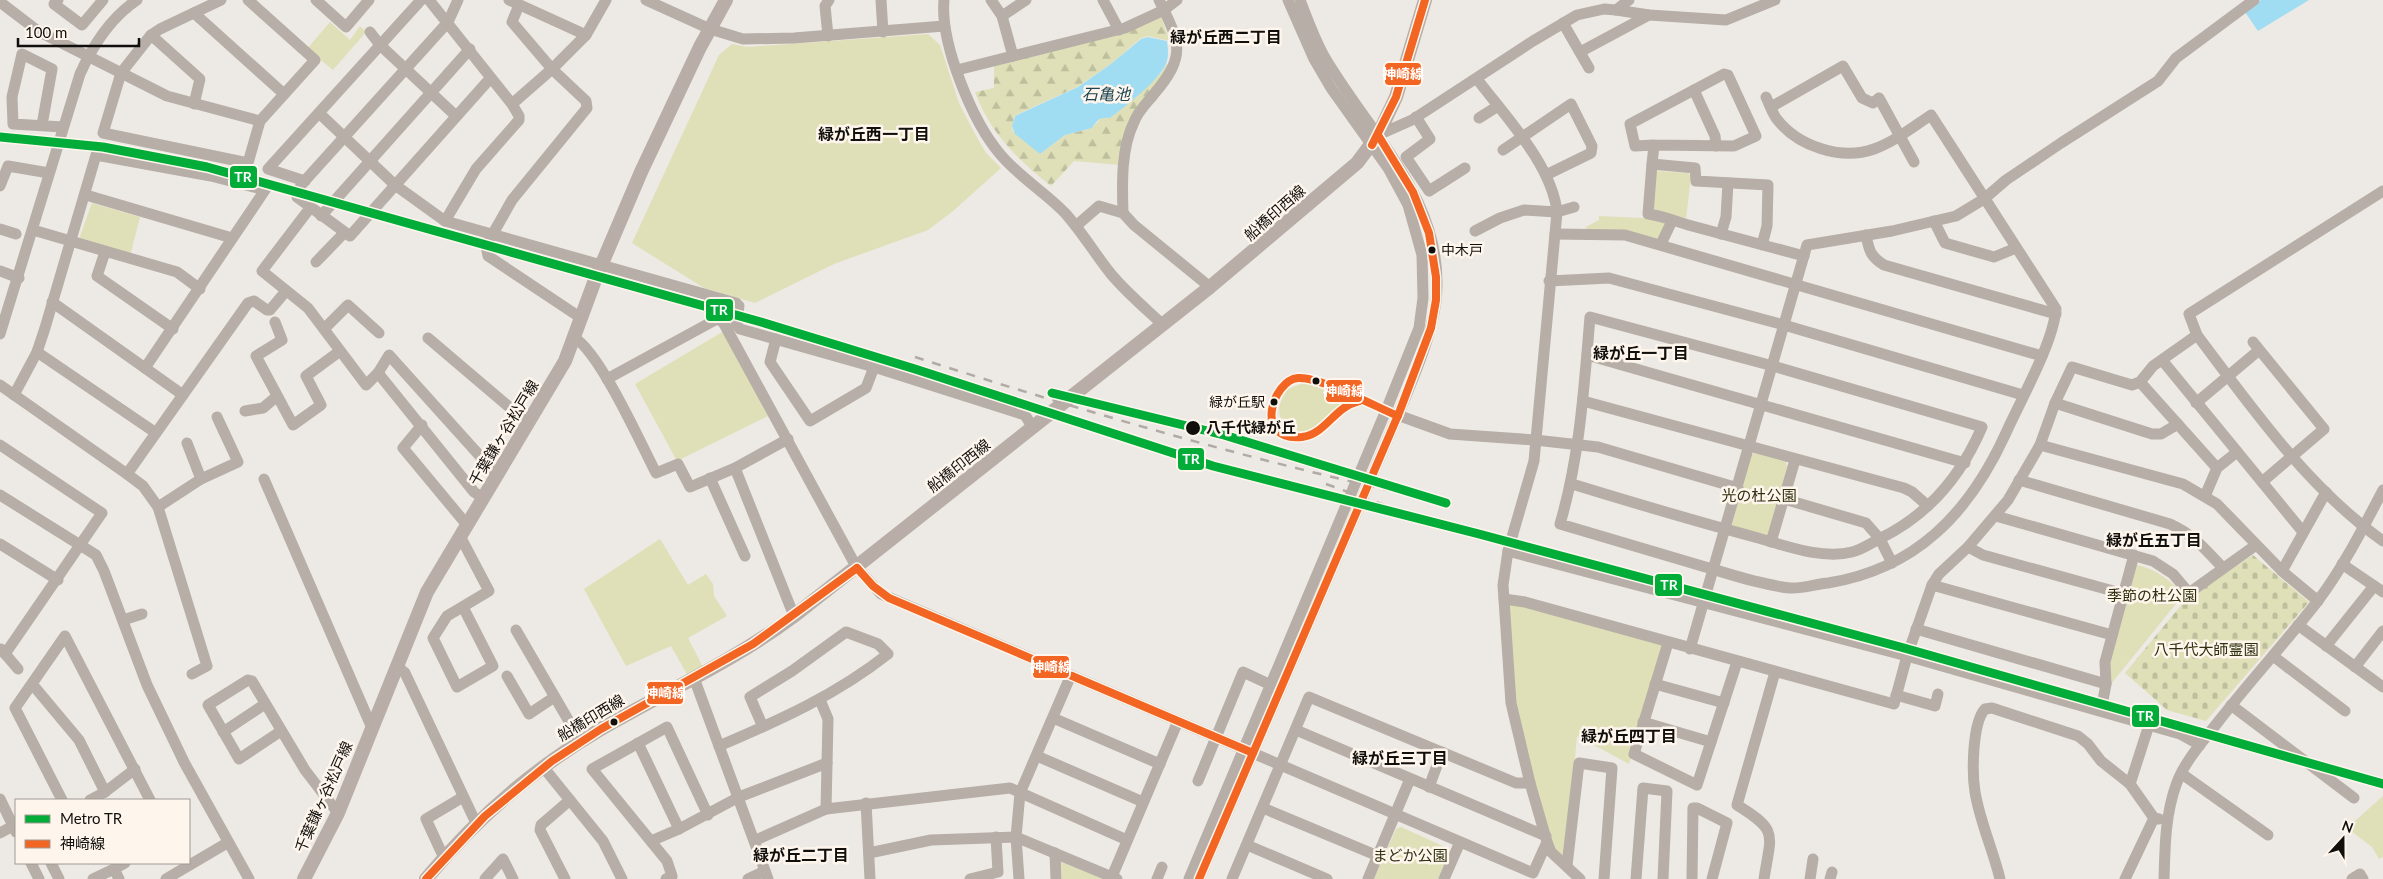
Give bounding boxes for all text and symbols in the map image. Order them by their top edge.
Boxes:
scale bar [18,15,139,47]
text: 100 m [25,23,67,41]
district label: 緑が丘西二丁目 [1170,27,1282,46]
line badge: 神崎線 [1384,62,1422,86]
text: 神崎線 [1382,65,1424,82]
water label: 石亀池 [1082,84,1132,103]
district label: 緑が丘西一丁目 [818,124,930,143]
line badge: TR [229,165,258,189]
text: TR [234,168,253,185]
street label: 船橋印西線 [1240,181,1309,244]
place label: 中木戸 [1441,241,1483,258]
marker: 中木戸 [1427,245,1437,255]
line badge: TR [705,298,734,322]
text: TR [710,301,729,318]
district label: 緑が丘一丁目 [1593,343,1689,362]
street label: 千葉鎌ヶ谷松戸線 [465,376,542,489]
unlabelled marker [1311,376,1321,386]
line badge: 神崎線 [1325,379,1363,403]
text: 神崎線 [1323,382,1365,399]
place label: 緑が丘駅 [1209,393,1265,410]
marker: 緑が丘駅 [1269,397,1279,407]
place label: 八千代緑が丘 [1206,418,1296,436]
marker: 八千代緑が丘 [1184,419,1202,437]
street label: 船橋印西線 [923,435,993,495]
line badge: TR [1177,447,1205,471]
text: TR [1182,450,1201,467]
park label: 光の杜公園 [1721,486,1797,504]
district label: 緑が丘五丁目 [2106,530,2202,549]
line badge: TR [1654,573,1683,597]
text: TR [1660,576,1679,593]
park label: 季節の杜公園 [2107,586,2197,604]
park label: 八千代大師霊園 [2153,640,2259,658]
line badge: 神崎線 [1032,655,1070,679]
text: 神崎線 [1030,658,1072,675]
line badge: 神崎線 [646,681,684,705]
text: 神崎線 [644,684,686,701]
street label: 船橋印西線 [554,690,627,744]
line badge: TR [2131,704,2160,728]
text: TR [2136,707,2155,724]
unlabelled marker [609,717,619,727]
district label: 緑が丘四丁目 [1581,726,1677,745]
street label: 千葉鎌ヶ谷松戸線 [290,738,356,855]
district label: 緑が丘三丁目 [1352,748,1448,767]
legend [15,799,190,864]
text: Metro TR [60,809,123,827]
north arrow [2318,814,2368,864]
text: N [2340,817,2356,836]
text: 神崎線 [60,834,105,852]
district label: 緑が丘二丁目 [753,845,849,864]
park label: まどか公園 [1372,846,1448,864]

